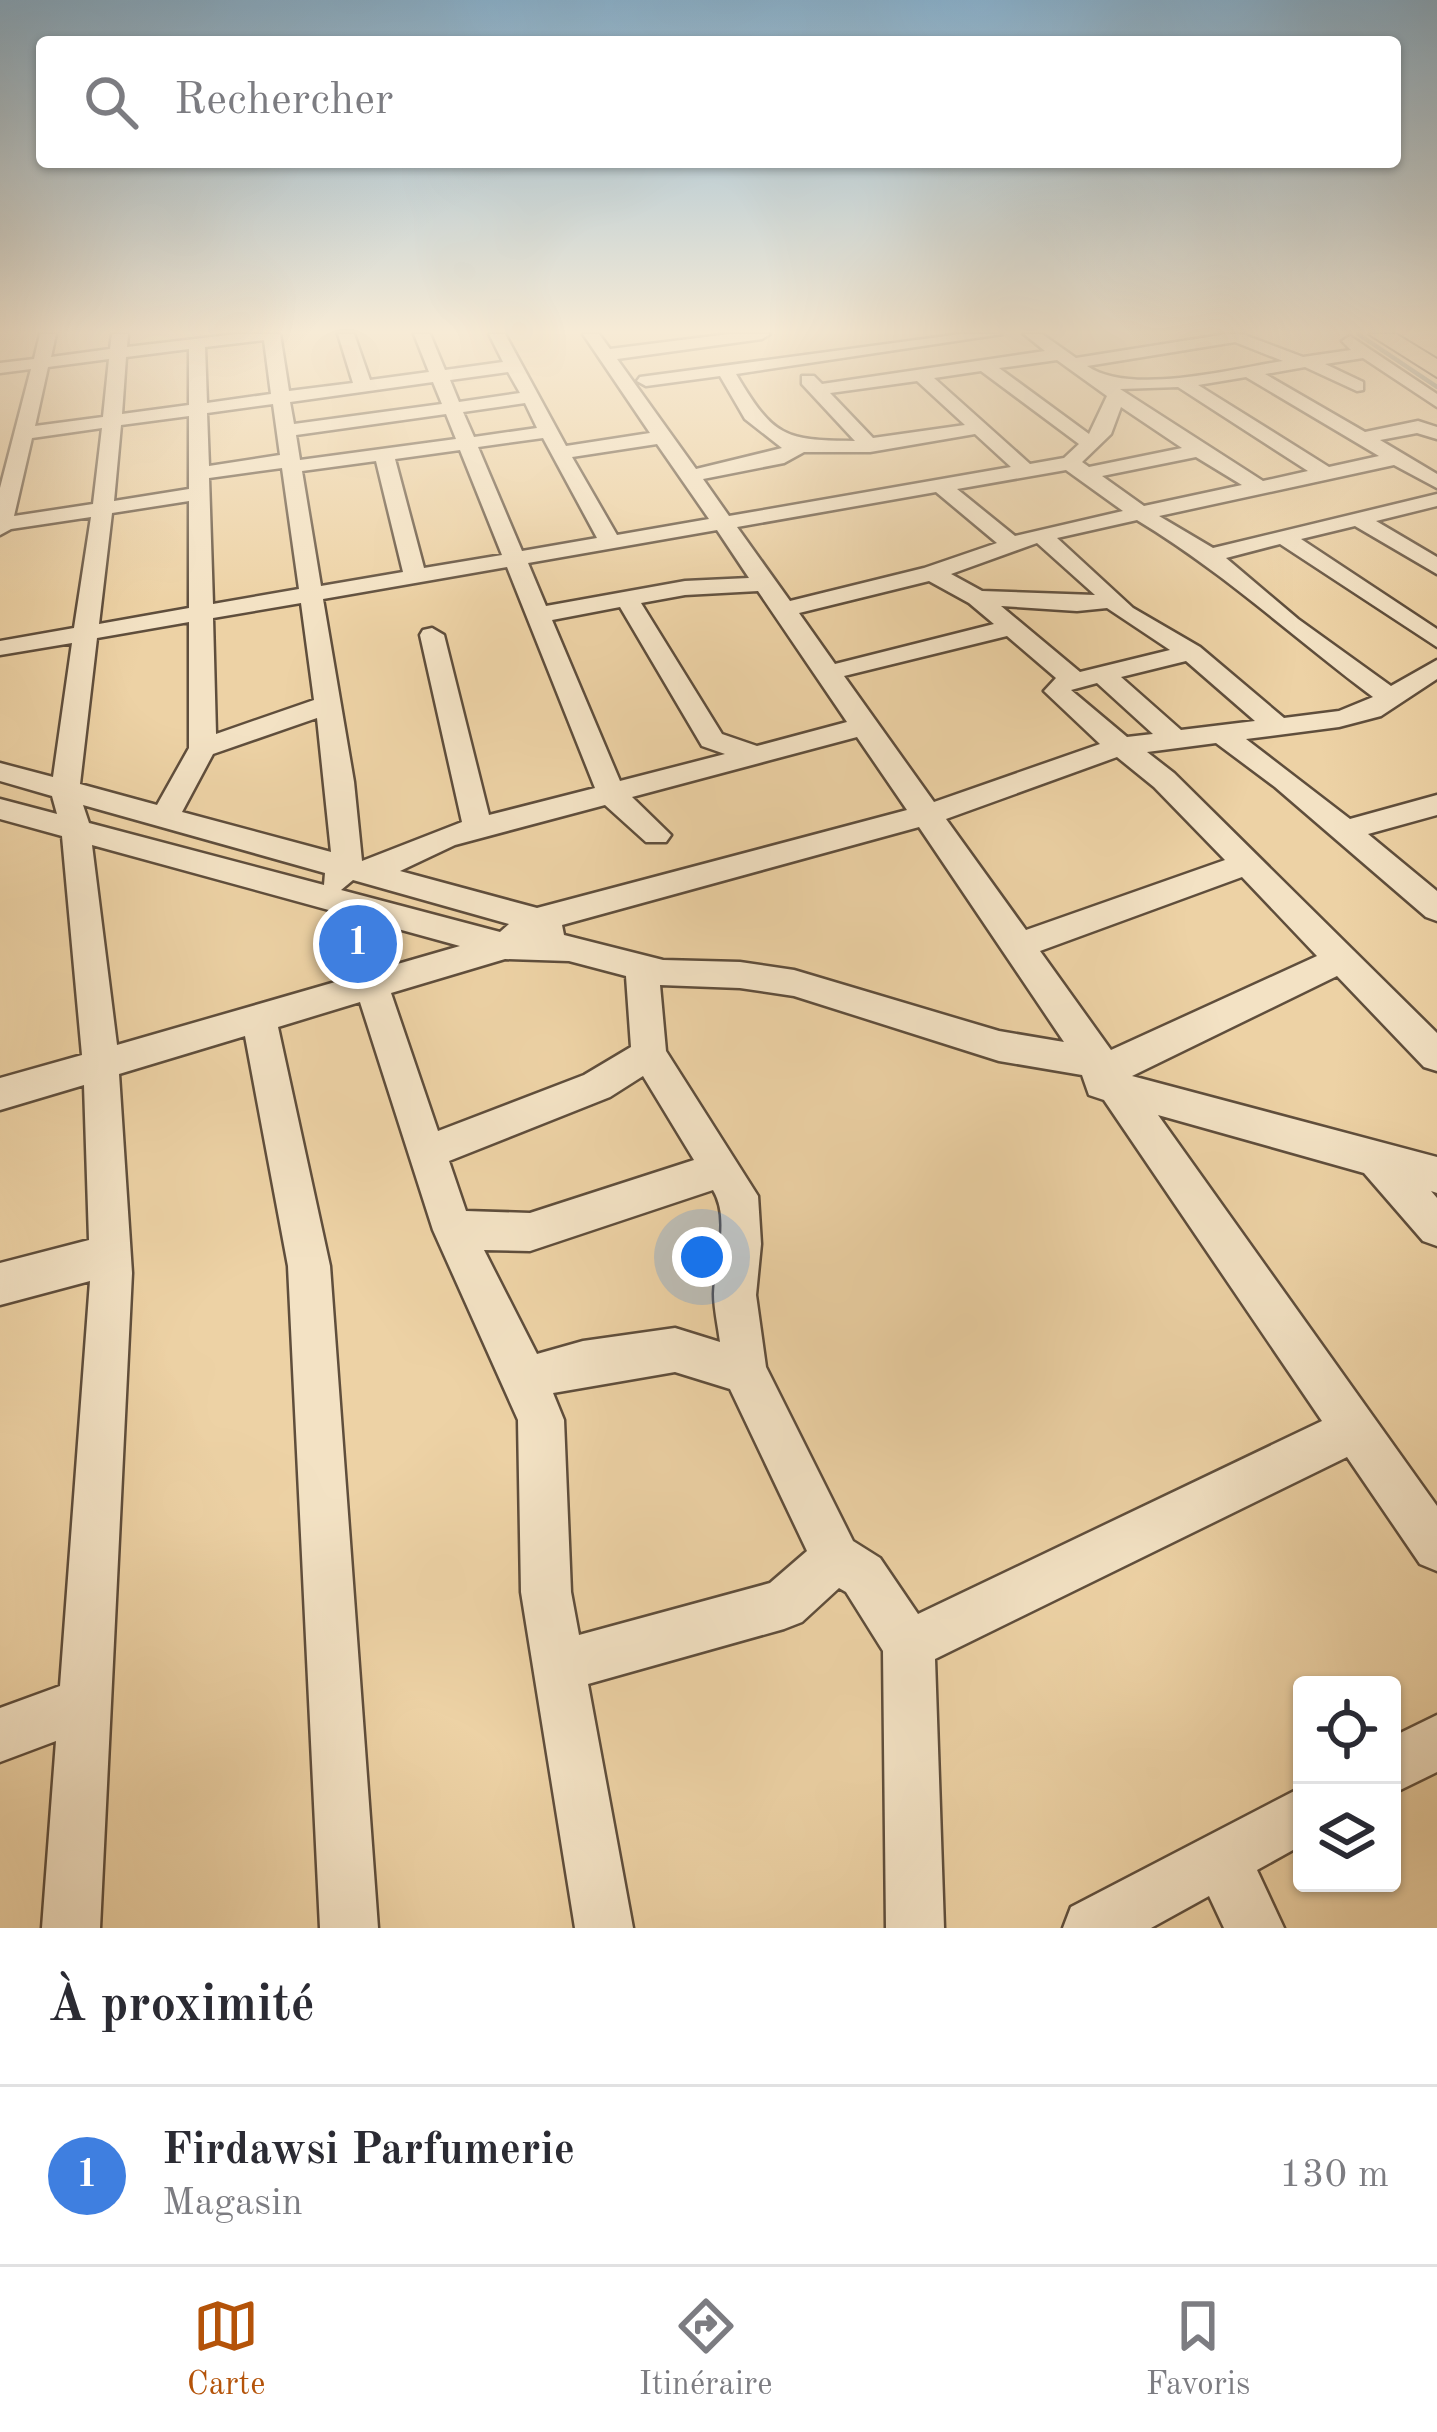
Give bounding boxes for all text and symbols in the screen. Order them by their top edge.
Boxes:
search box [36,36,1401,168]
icon: search [78,69,144,135]
text: Rechercher [174,79,393,124]
pin: 1 [319,899,397,989]
your location [672,1227,732,1287]
map controls [1293,1676,1401,1892]
button: locate [1293,1676,1401,1784]
button: layers [1293,1784,1401,1892]
text: À proximité [48,1981,315,2032]
text: Firdawsi Parfumerie [162,2129,575,2174]
text: 1 [76,2156,98,2195]
text: 130 m [1279,2156,1389,2195]
text: Magasin [162,2184,303,2223]
tab: Carte [187,2293,265,2406]
tab: Itinéraire [639,2293,773,2406]
tab: Favoris [1146,2293,1250,2406]

